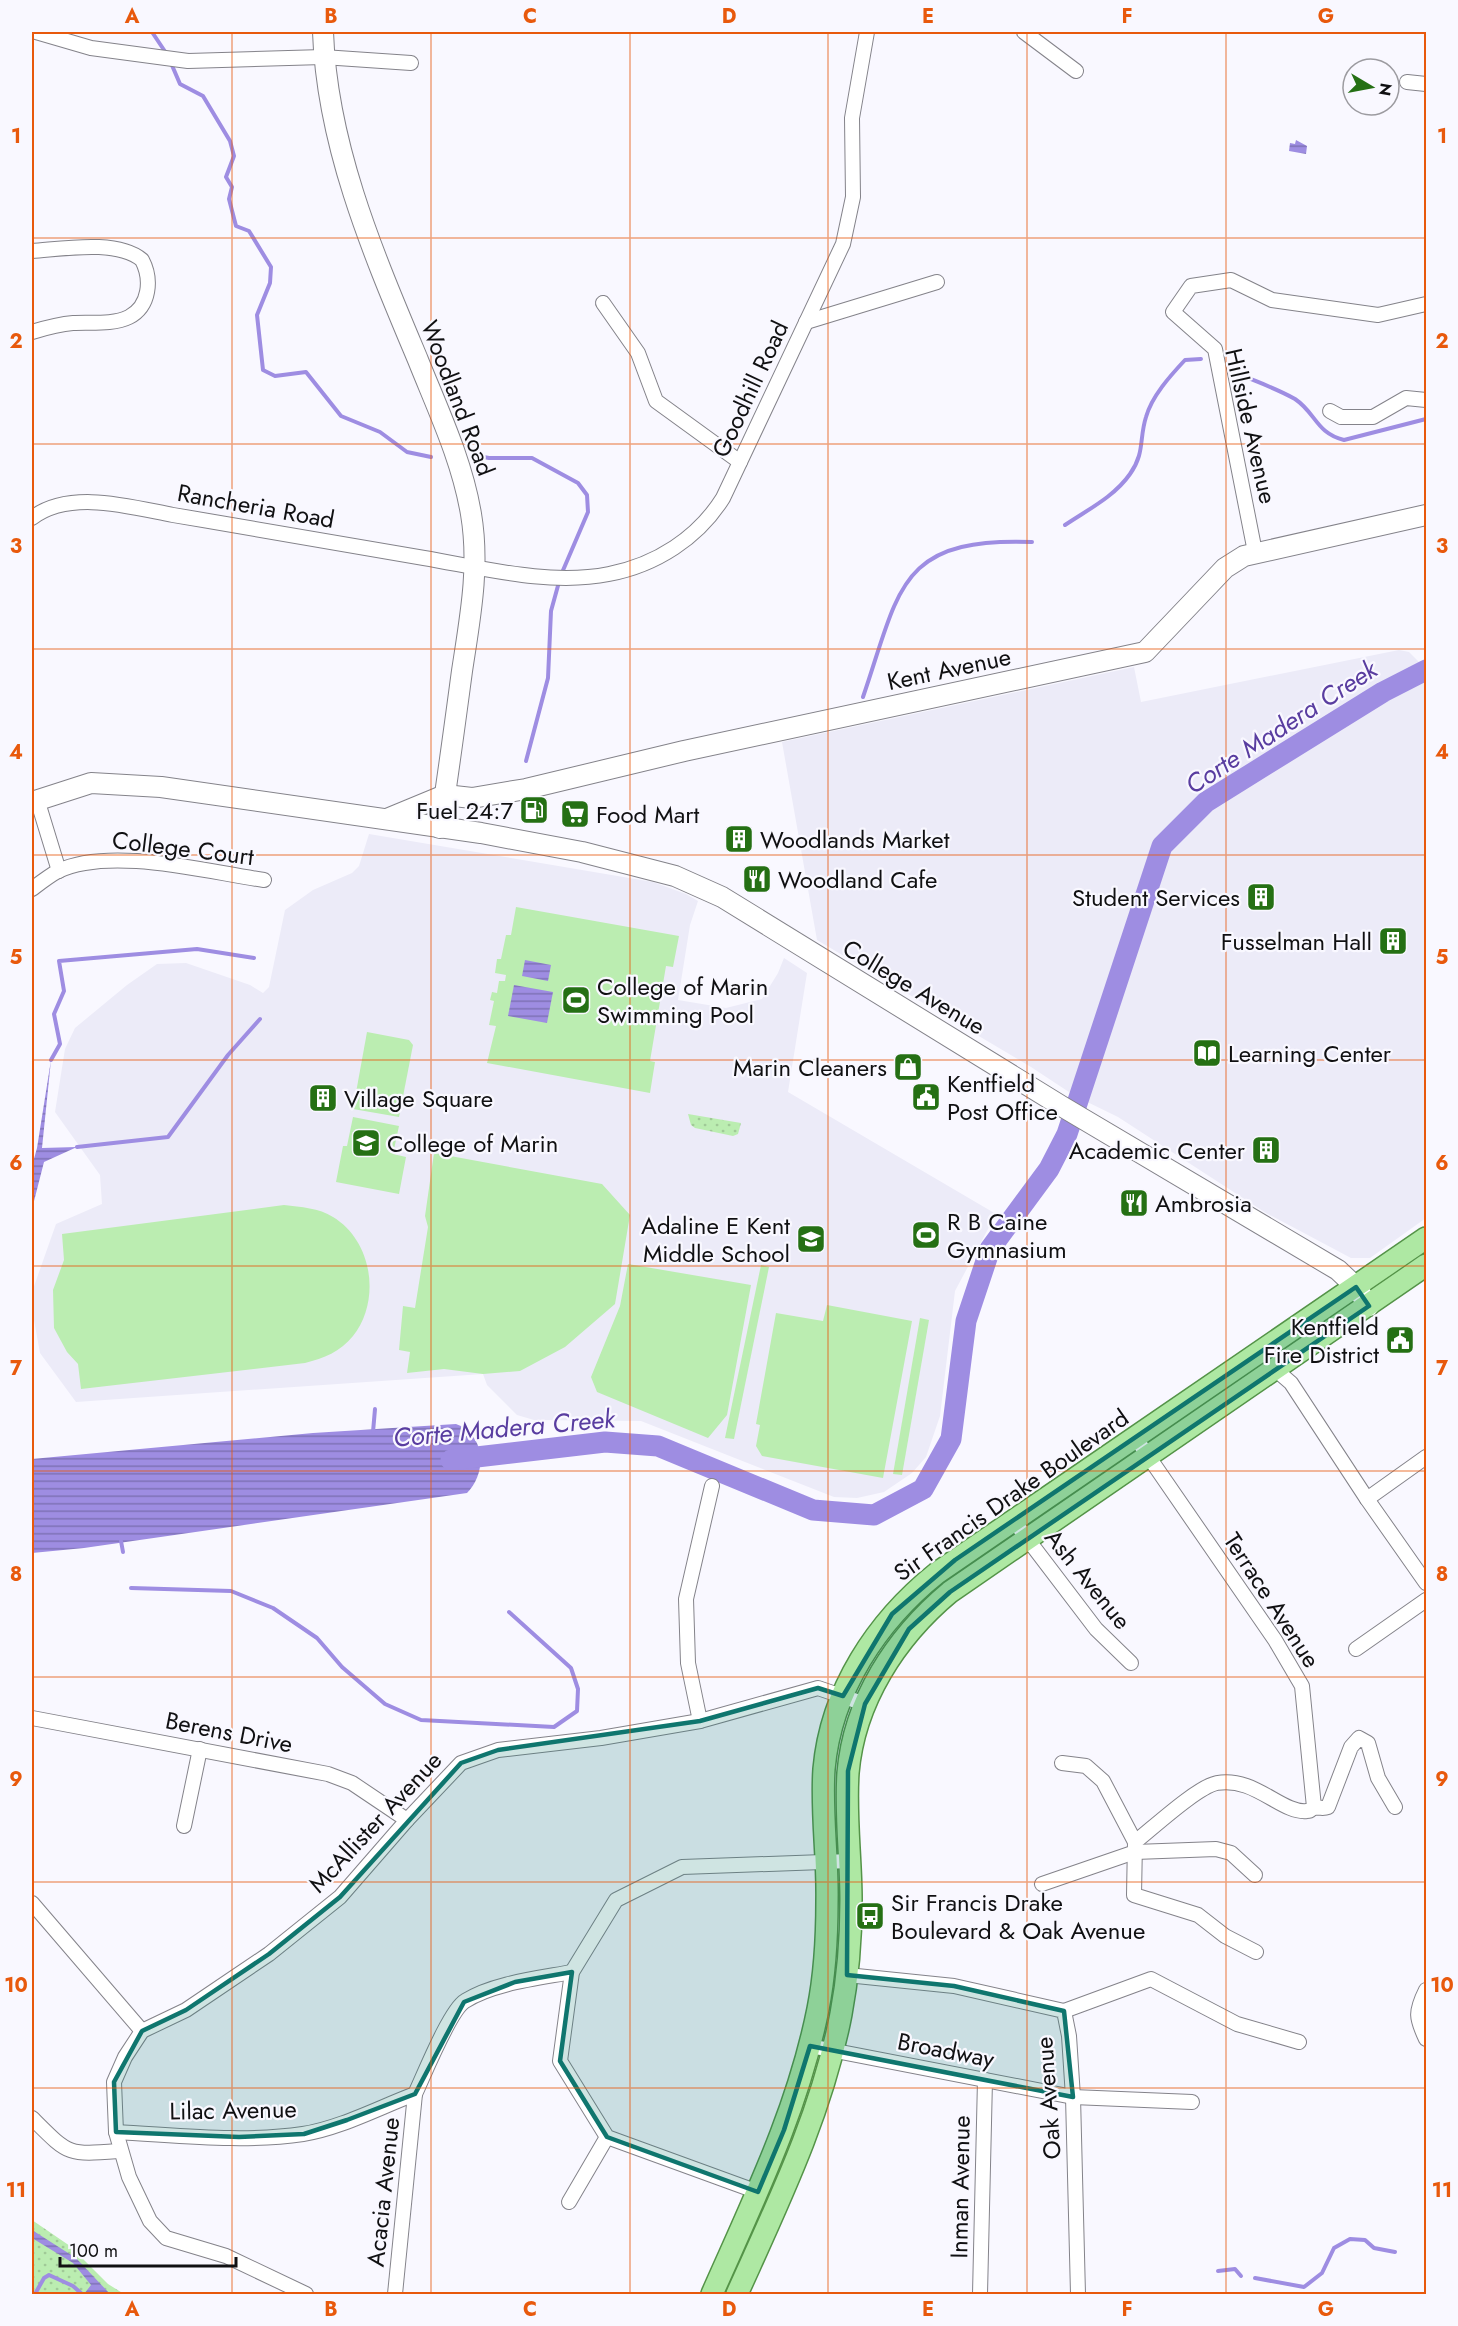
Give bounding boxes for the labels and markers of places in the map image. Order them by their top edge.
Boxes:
place label: Fuel 24:7 [416,793,513,828]
fuel station icon: Fuel 24:7 [518,794,550,826]
place label: Food Mart [596,797,700,832]
supermarket icon: Food Mart [559,798,591,830]
place label: Woodlands Market [760,822,950,857]
building icon: Woodlands Market [723,823,755,855]
place label: Woodland Cafe [778,862,937,897]
restaurant icon: Woodland Cafe [741,863,773,895]
place label: Student Services [1072,880,1240,915]
building icon: Student Services [1245,881,1277,913]
place label: Fusselman Hall [1221,924,1372,959]
building icon: Fusselman Hall [1377,925,1409,957]
place label: College of Marin Swimming Pool [597,969,768,1032]
sports icon: College of Marin Swimming Pool [560,984,592,1016]
place label: Learning Center [1228,1036,1392,1071]
library icon: Learning Center [1191,1037,1223,1069]
place label: Marin Cleaners [733,1050,887,1085]
shop icon: Marin Cleaners [892,1051,924,1083]
place label: Kentfield Post Office [947,1066,1058,1129]
place label: Village Square [344,1081,493,1116]
public building icon: Kentfield Post Office [910,1081,942,1113]
building icon: Village Square [307,1082,339,1114]
place label: College of Marin [387,1126,558,1161]
school or university icon: College of Marin [350,1127,382,1159]
place label: Academic Center [1069,1133,1246,1168]
building icon: Academic Center [1250,1134,1282,1166]
place label: Ambrosia [1155,1186,1252,1221]
restaurant icon: Ambrosia [1118,1187,1150,1219]
place label: R B Caine Gymnasium [947,1204,1067,1267]
place label: Adaline E Kent Middle School [641,1208,790,1271]
sports icon: R B Caine Gymnasium [910,1219,942,1251]
school or university icon: Adaline E Kent Middle School [795,1223,827,1255]
place label: Kentfield Fire District [1264,1309,1379,1372]
public building icon: Kentfield Fire District [1384,1324,1416,1356]
place label: Sir Francis Drake Boulevard & Oak Avenue [891,1885,1145,1948]
bus stop icon: Sir Francis Drake Boulevard & Oak Avenue [854,1900,886,1932]

